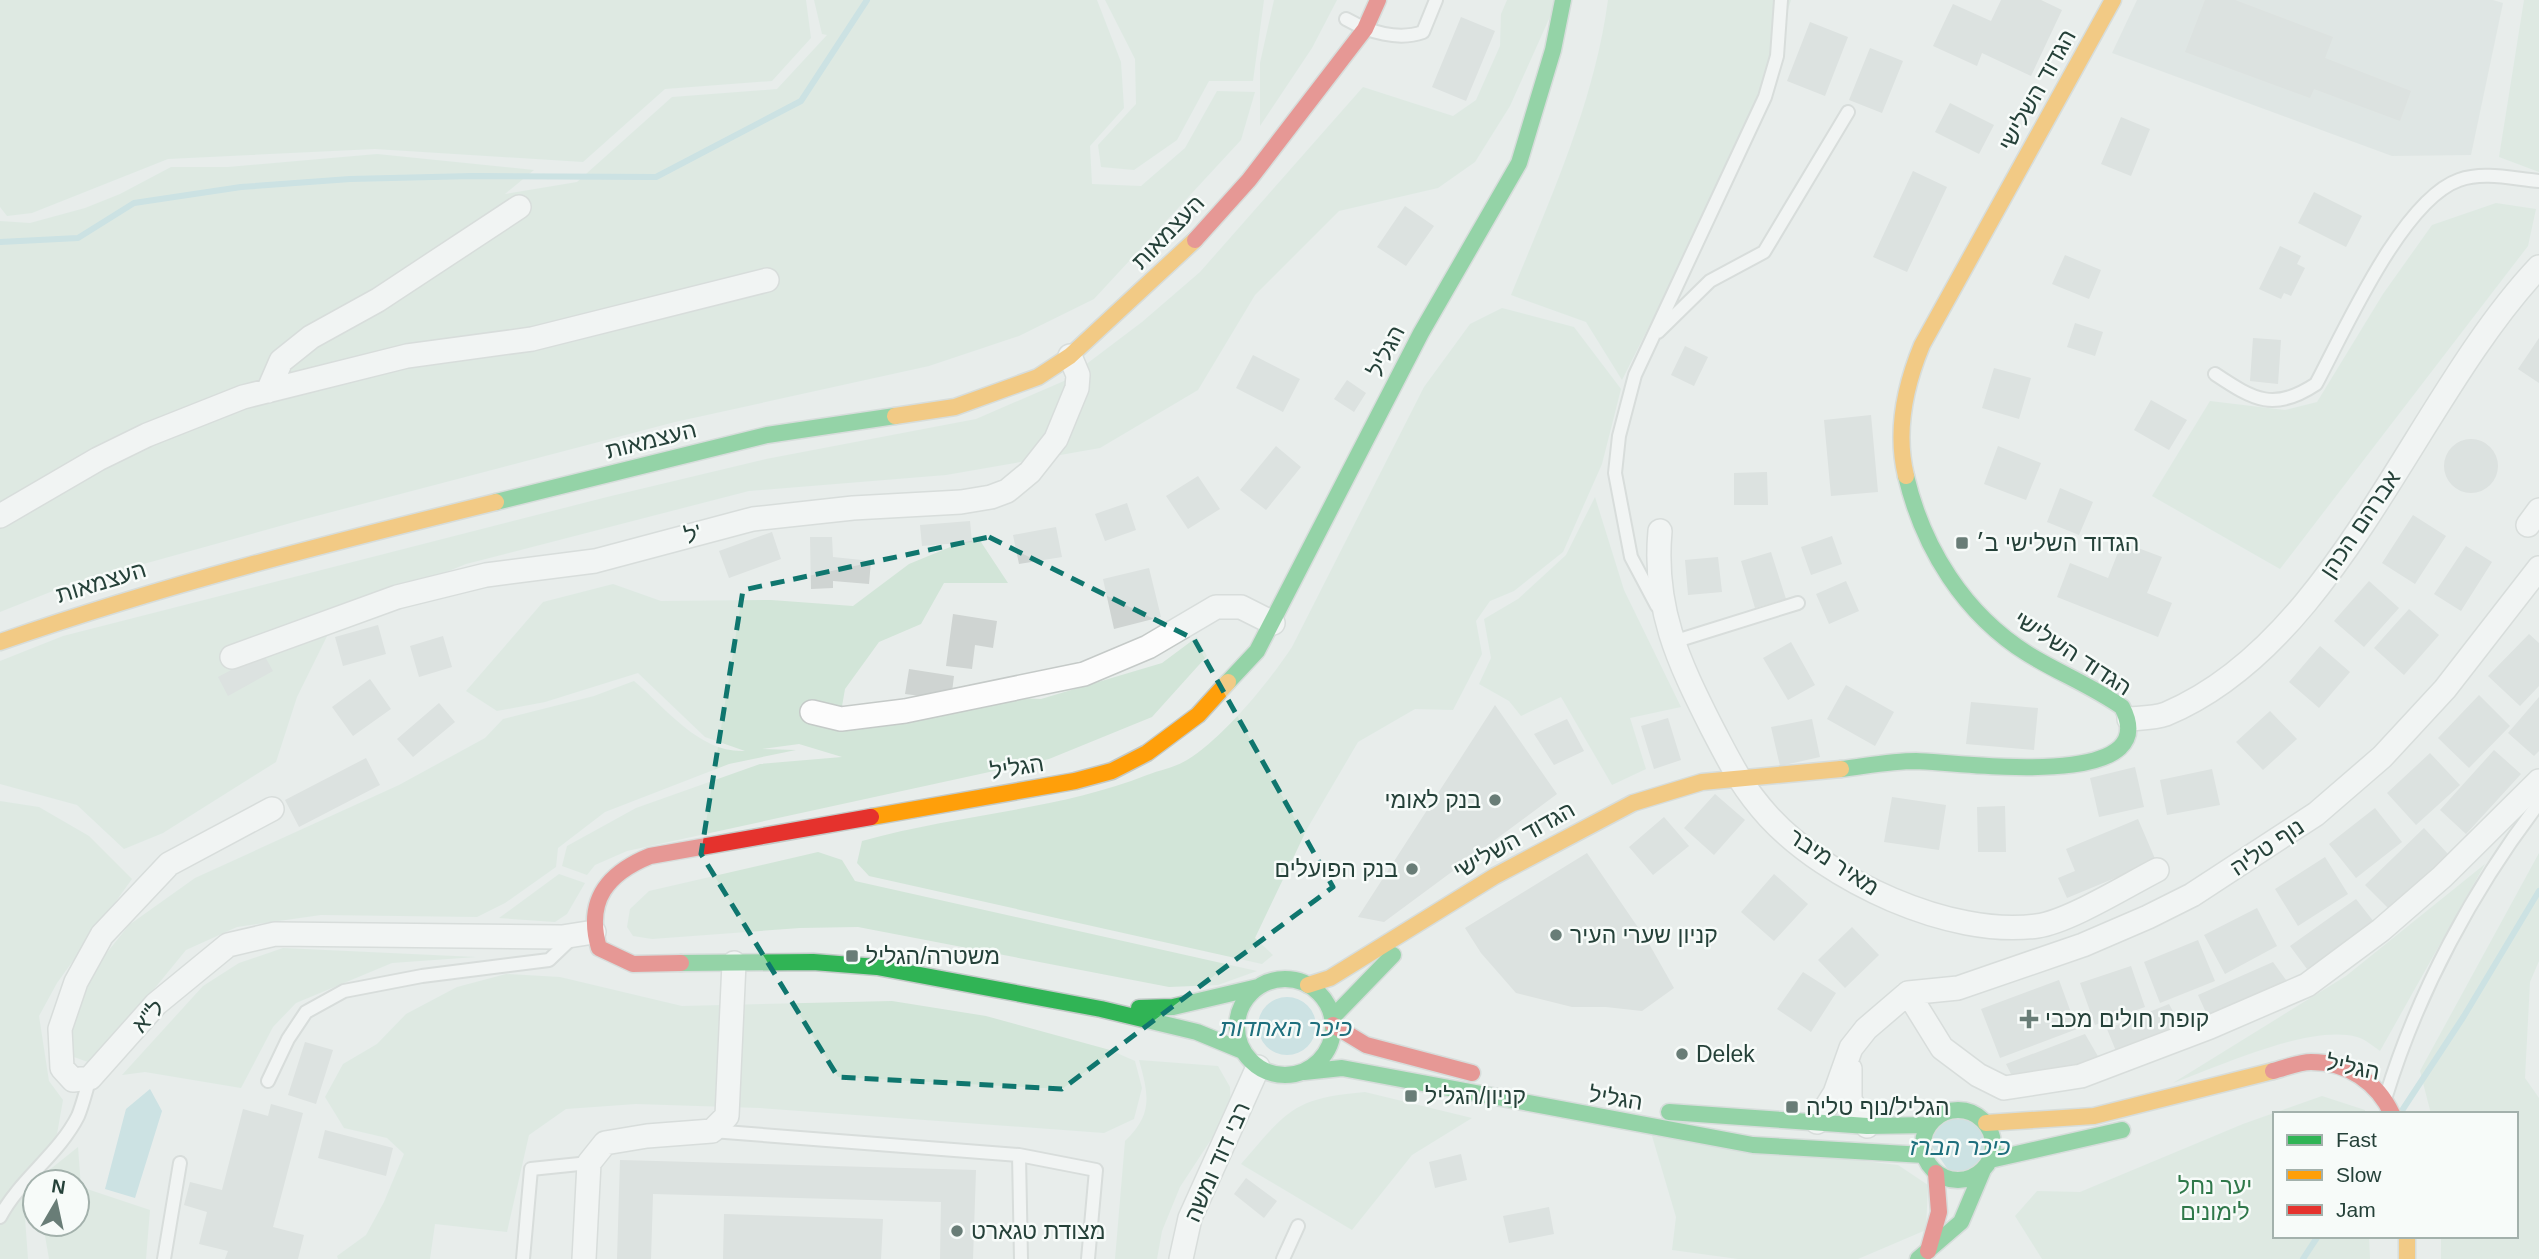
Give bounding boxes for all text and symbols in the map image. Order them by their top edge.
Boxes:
street label: הגדוד השלישי [1993,25,2081,155]
street label: העצמאות [1126,190,1210,274]
street label: הגליל [1362,321,1410,381]
street label: העצמאות [603,416,699,464]
street label: אברהם הכהן [2315,465,2406,582]
street label: ל' [681,519,705,549]
place label: הגדוד השלישי ב׳ [1976,530,2139,556]
marker: הגדוד השלישי ב׳ [1954,535,1970,551]
street label: העצמאות [53,556,149,608]
street label: הגדוד השלישי [2010,605,2136,701]
street label: הגליל [988,750,1046,784]
place label: בנק לאומי [1384,787,1481,813]
marker: בנק לאומי [1487,792,1503,808]
street label: הגדוד השלישי [1449,796,1579,884]
street label: נוף טליה [2225,813,2309,881]
street label: מאיר מיבר [1784,823,1884,901]
place label: בנק הפועלים [1275,856,1398,882]
marker: בנק הפועלים [1404,861,1420,877]
place label: קניון שערי העיר [1570,922,1718,948]
marker: קניון שערי העיר [1548,927,1564,943]
place label: משטרה/הגליל [866,943,1000,969]
marker: משטרה/הגליל [844,948,860,964]
street label: ל"א [127,994,169,1038]
place label: קופת חולים מכבי [2045,1006,2209,1032]
marker: קופת חולים מכבי [2019,1009,2039,1029]
water label: כיכר האחדות [1219,1014,1352,1041]
place label: Delek [1696,1041,1755,1067]
marker: Delek [1674,1046,1690,1062]
street label: הגליל [2324,1049,2382,1085]
street label: הגליל [1587,1081,1645,1115]
place label: קניון/הגליל [1425,1083,1526,1109]
marker: קניון/הגליל [1403,1088,1419,1104]
place label: הגליל/נוף טליה [1806,1094,1950,1120]
street label: רבי דוד ומשה [1179,1098,1255,1226]
marker: הגליל/נוף טליה [1784,1099,1800,1115]
legend [2273,1112,2518,1238]
text: Fast [2336,1128,2377,1151]
water label: כיכר הברז [1909,1133,2011,1160]
text: Slow [2336,1163,2382,1186]
north arrow [21,1168,91,1238]
park label: יער נחל לימונים [2178,1173,2252,1225]
text: N [50,1175,67,1198]
text: Jam [2336,1198,2376,1221]
place label: מצודת טגארט [971,1218,1106,1244]
marker: מצודת טגארט [949,1223,965,1239]

